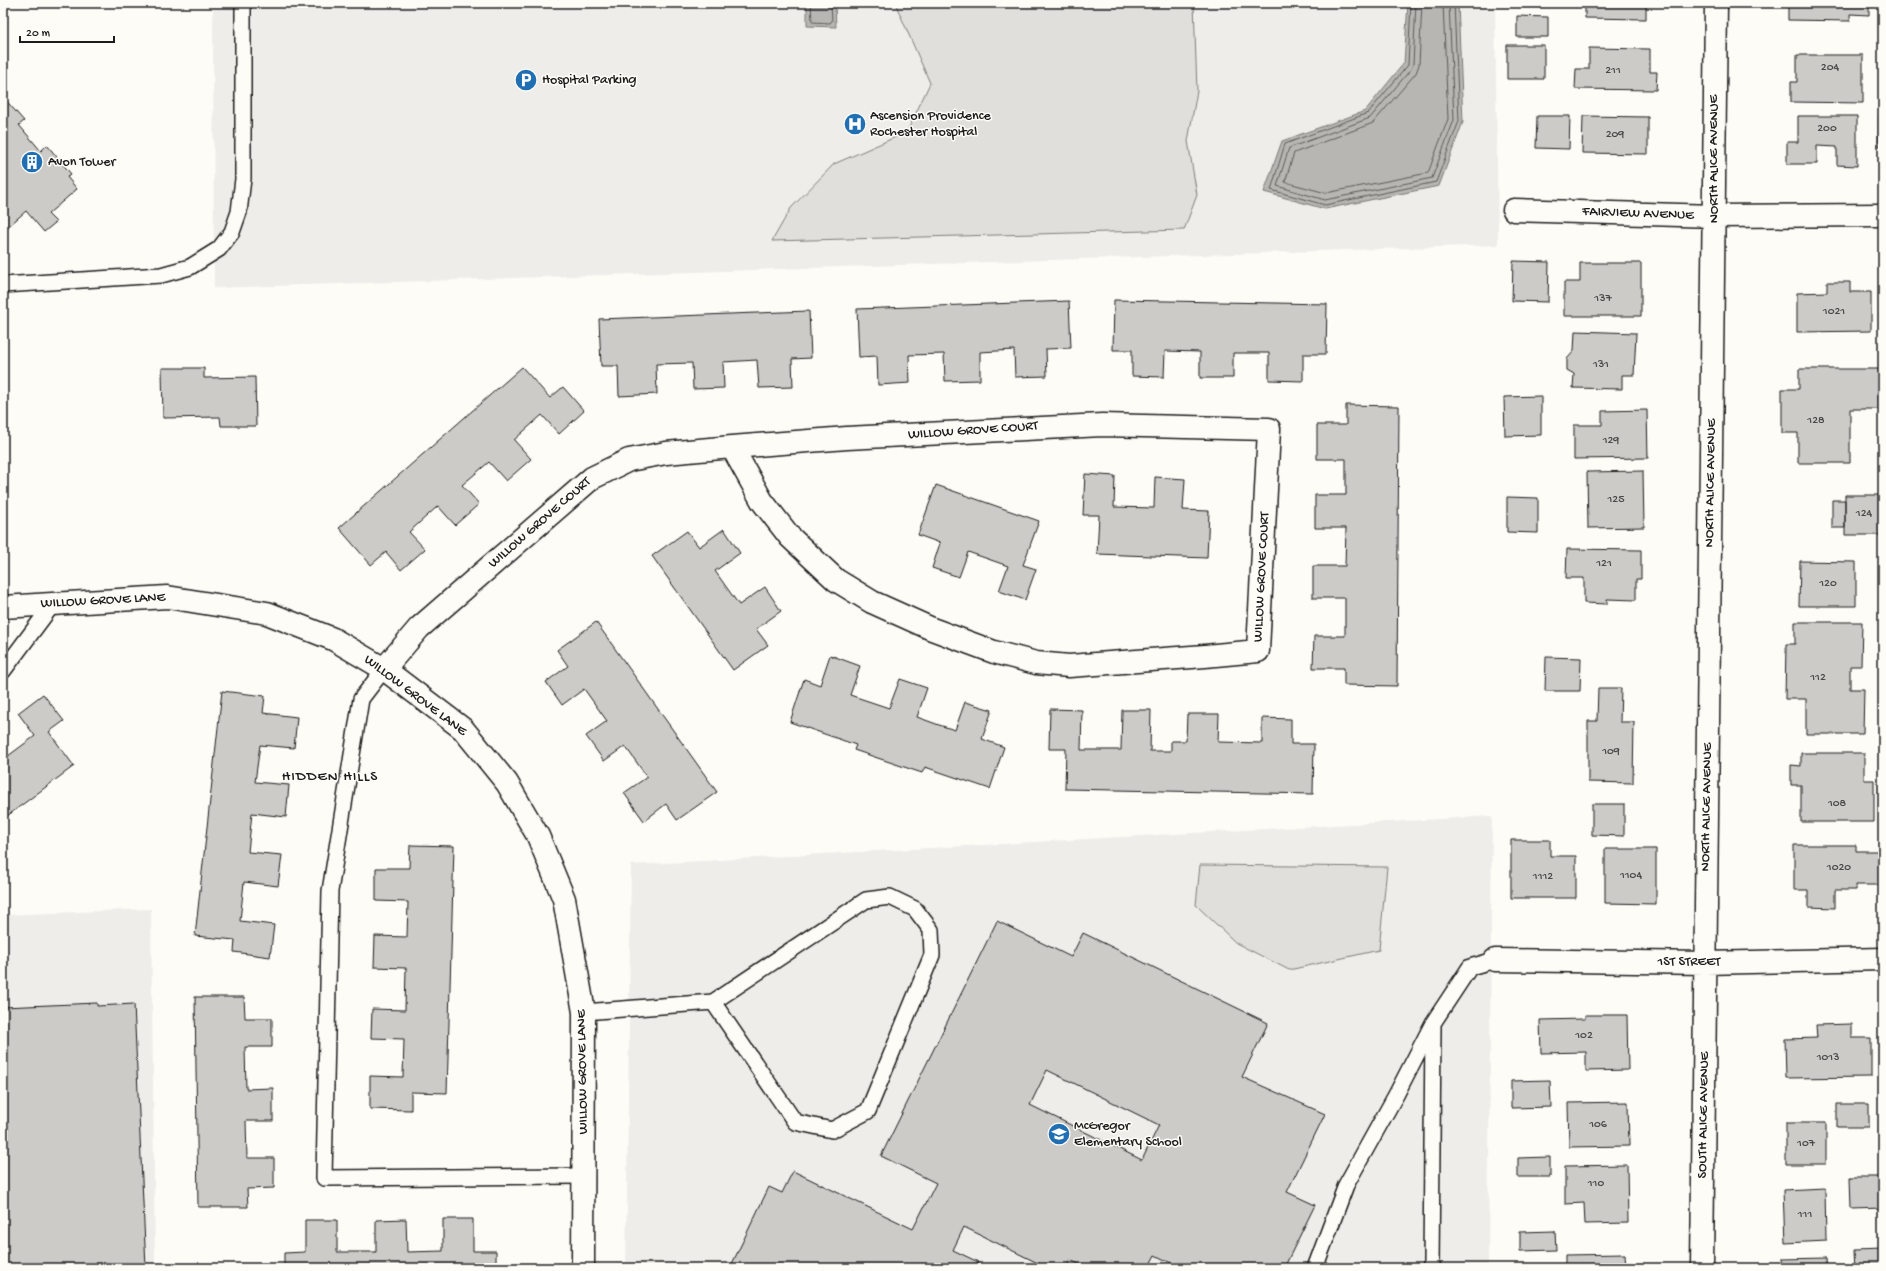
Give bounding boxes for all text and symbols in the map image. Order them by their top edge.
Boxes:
scale bar [20,18,114,44]
text: 20 m [26,27,51,41]
house number: 204 [1821,61,1840,75]
house number: 211 [1605,64,1621,78]
parking icon: Hospital Parking [513,67,539,93]
place label: Hospital Parking [542,72,637,89]
street label: NORTH ALICE AVENUE [1706,93,1723,223]
place label: Ascension Providence Rochester Hospital [870,108,991,141]
hospital icon: Ascension Providence Rochester Hospital [842,111,868,137]
house number: 200 [1817,122,1837,136]
house number: 209 [1606,128,1624,142]
building icon: Avon Tower [19,149,45,175]
place label: Avon Tower [48,154,116,171]
street label: FAIRVIEW AVENUE [1581,204,1695,224]
house number: 137 [1593,292,1612,306]
house number: 1021 [1822,305,1845,319]
house number: 131 [1592,358,1609,372]
house number: 128 [1806,414,1825,428]
street label: NORTH ALICE AVENUE [1701,417,1721,547]
street label: WILLOW GROVE COURT [907,418,1039,444]
house number: 129 [1602,434,1619,448]
street label: WILLOW GROVE COURT [485,473,595,572]
house number: 125 [1606,493,1625,507]
house number: 124 [1855,507,1873,521]
street label: WILLOW GROVE COURT [1250,511,1274,643]
house number: 121 [1595,557,1612,571]
house number: 120 [1818,577,1837,591]
street label: WILLOW GROVE LANE [40,589,167,613]
street label: WILLOW GROVE LANE [360,652,471,741]
house number: 112 [1809,671,1826,685]
street label: NORTH ALICE AVENUE [1697,741,1717,871]
house number: 109 [1601,745,1620,759]
district label: HIDDEN HILLS [282,768,378,786]
house number: 108 [1827,797,1847,811]
house number: 1020 [1826,861,1851,875]
house number: 1104 [1619,869,1642,883]
house number: 1112 [1532,870,1553,884]
street label: 1ST STREET [1657,954,1721,971]
street label: WILLOW GROVE LANE [573,1008,593,1135]
house number: 102 [1574,1029,1593,1043]
street label: SOUTH ALICE AVENUE [1694,1050,1714,1179]
house number: 1013 [1816,1051,1839,1065]
place label: McGregor Elementary School [1074,1118,1182,1151]
house number: 106 [1588,1118,1608,1132]
school or university icon: McGregor Elementary School [1046,1121,1072,1147]
house number: 107 [1796,1137,1816,1151]
house number: 110 [1587,1177,1604,1191]
house number: 111 [1797,1208,1812,1222]

